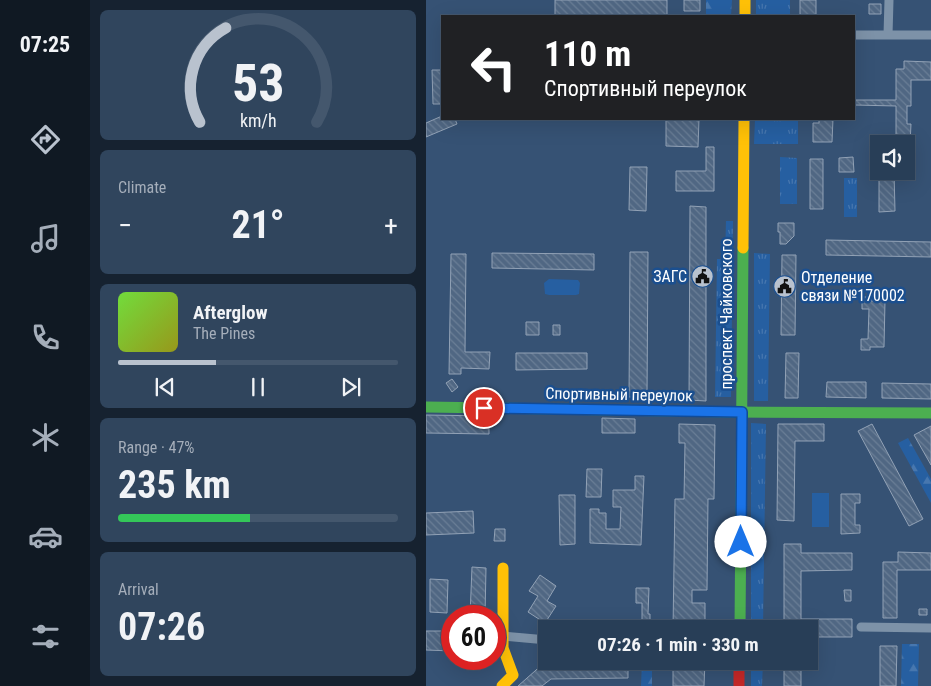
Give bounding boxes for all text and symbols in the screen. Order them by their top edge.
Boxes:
text: 07:25 [20,32,70,57]
text: 110 m [544,34,631,75]
icon: left [461,35,526,100]
text: 53 [232,53,284,114]
text: Спортивный переулок [544,76,747,101]
text: km/h [240,110,276,131]
icon: directions [28,122,63,157]
map controls [870,135,915,180]
button: sound [870,135,915,180]
text: Climate [118,178,166,197]
text: 21° [231,203,285,247]
text: − [118,209,132,242]
text: + [384,209,398,242]
icon: music [28,221,63,256]
street label: проспект Чайковского [717,238,736,390]
public building icon: ЗАГС [691,264,715,288]
place label: ЗАГС [653,267,687,286]
place label: Отделение связи №170002 [801,268,905,305]
public building icon: Отделение связи №170002 [773,274,797,298]
text: Afterglow [193,301,267,324]
icon: phone [28,320,63,355]
text: The Pines [193,324,255,343]
icon: previous [151,373,179,401]
icon: pause [244,373,272,401]
icon: next [337,373,365,401]
street label: Спортивный переулок [545,384,693,405]
pin [463,387,505,429]
icon: arrive [470,394,498,422]
icon: climate [28,420,63,455]
text: Range · 47% [118,438,194,457]
text: 235 km [118,463,231,507]
position arrow [714,515,766,567]
icon: car [28,519,63,554]
text: Arrival [118,580,159,599]
text: 07:26 [118,605,205,649]
speed limit sign: 60 [441,605,506,670]
icon: filters [28,619,63,654]
text: 07:26 · 1 min · 330 m [597,633,759,656]

